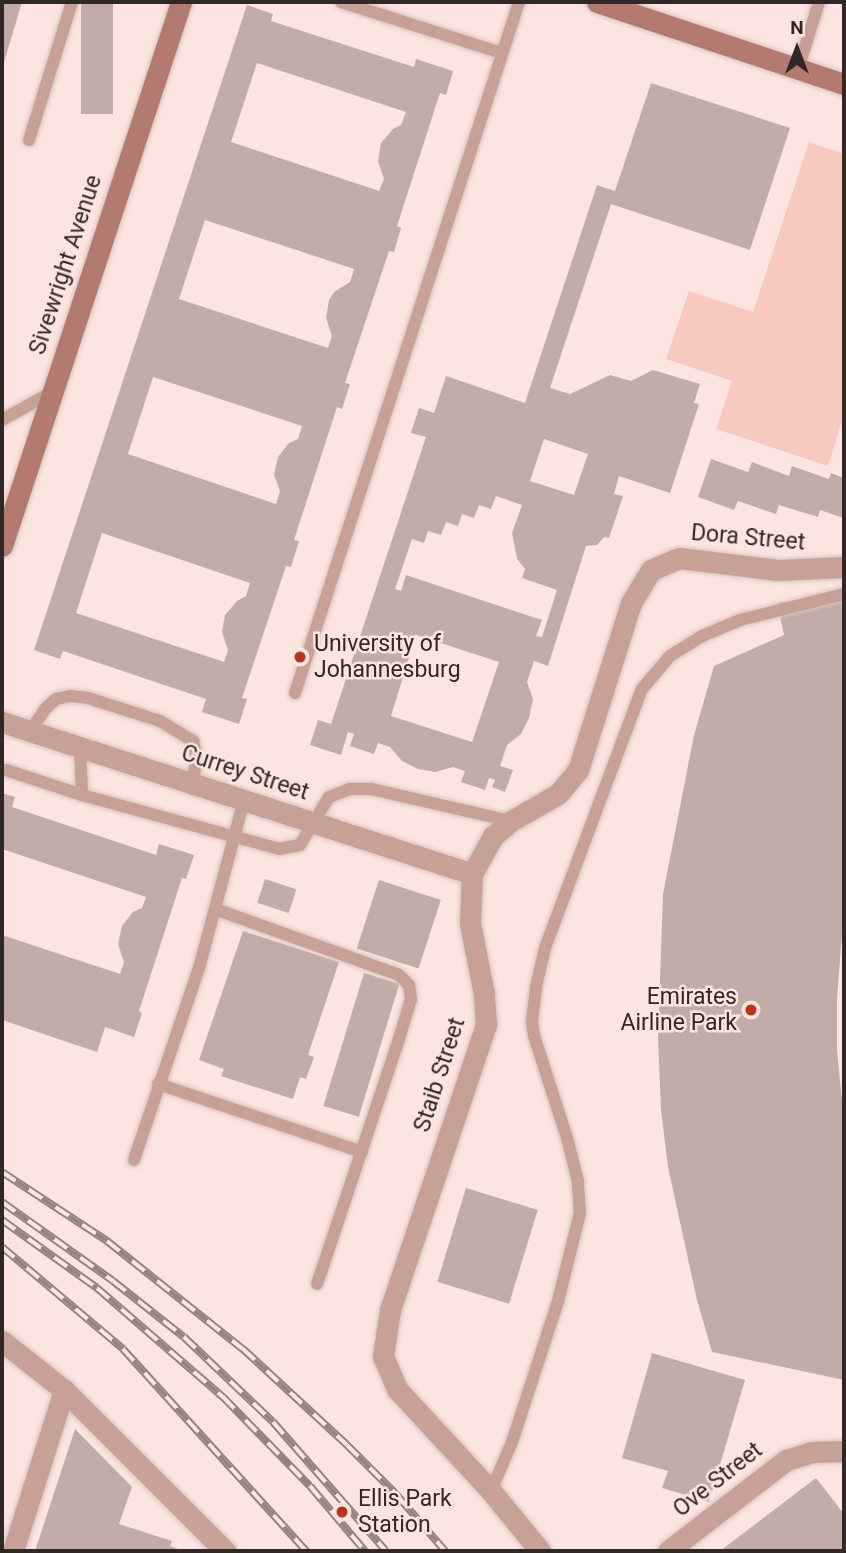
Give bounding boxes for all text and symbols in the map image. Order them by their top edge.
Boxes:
north arrow [762,14,832,84]
text: N [790,16,804,39]
street label: Sivewright Avenue [24,172,108,358]
street label: Dora Street [690,519,806,557]
place label: University of Johannesburg [314,630,461,684]
marker: University of Johannesburg [292,649,308,665]
street label: Currey Street [178,739,312,807]
place label: Emirates Airline Park [620,983,737,1037]
marker: Emirates Airline Park [743,1002,759,1018]
street label: Staib Street [409,1014,471,1136]
street label: Ove Street [668,1437,768,1523]
place label: Ellis Park Station [358,1485,452,1539]
marker: Ellis Park Station [332,1502,352,1522]

